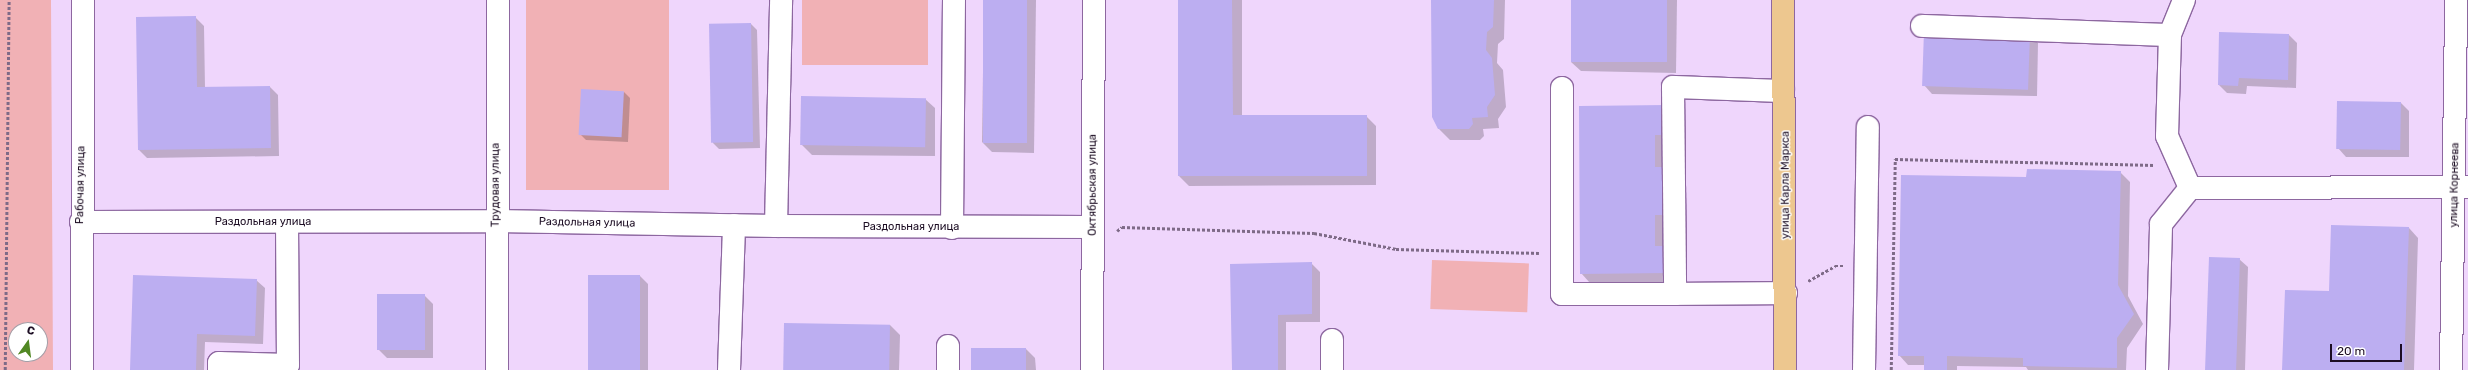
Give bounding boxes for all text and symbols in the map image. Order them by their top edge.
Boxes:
street label: улица Карла Маркса [1779,131,1793,239]
street label: Октябрьская улица [1086,134,1100,236]
street label: улица Корнеева [2448,142,2462,228]
street label: Трудовая улица [489,143,503,227]
street label: Рабочая улица [74,146,88,224]
street label: Раздольная улица [215,215,311,229]
street label: Раздольная улица [539,216,635,230]
street label: Раздольная улица [863,220,959,234]
north arrow [8,322,48,362]
text: С [25,324,36,338]
scale bar [2332,336,2404,362]
text: 20 m [2337,344,2365,358]

